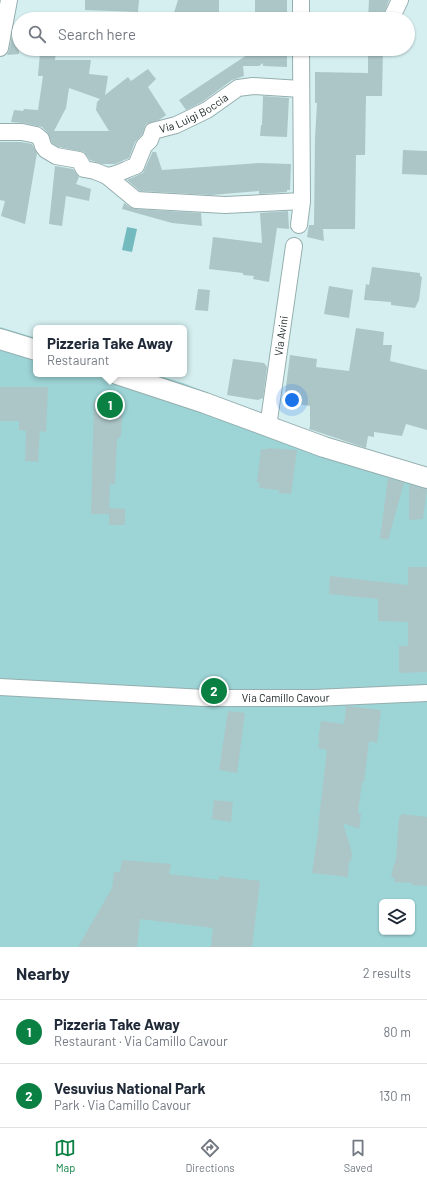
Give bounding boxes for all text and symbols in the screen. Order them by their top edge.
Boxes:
search box [12,12,415,56]
icon: search [26,23,48,45]
text: Search here [58,25,136,43]
street label: Via Luigi Boccia [158,90,230,135]
street label: Via Avini [271,315,290,357]
popup [33,325,187,377]
text: Pizzeria Take Away [47,334,173,352]
text: Restaurant [47,352,110,368]
pin: 1 [97,390,123,420]
your location [282,390,302,410]
pin: 2 [201,676,227,706]
street label: Via Camillo Cavour [242,690,330,704]
map controls [379,899,415,935]
button: layers [379,899,415,935]
text: Nearby [16,963,70,983]
text: 2 results [363,965,411,981]
text: Pizzeria Take Away [54,1015,180,1033]
text: 1 [27,1024,31,1040]
text: 80 m [384,1024,411,1040]
text: Restaurant · Via Camillo Cavour [54,1033,228,1049]
text: Vesuvius National Park [54,1079,205,1097]
text: 2 [25,1088,33,1104]
text: 130 m [379,1088,411,1104]
text: Park · Via Camillo Cavour [54,1097,191,1113]
tab: Map [54,1137,76,1174]
tab: Directions [185,1137,235,1174]
tab: Saved [344,1137,373,1174]

